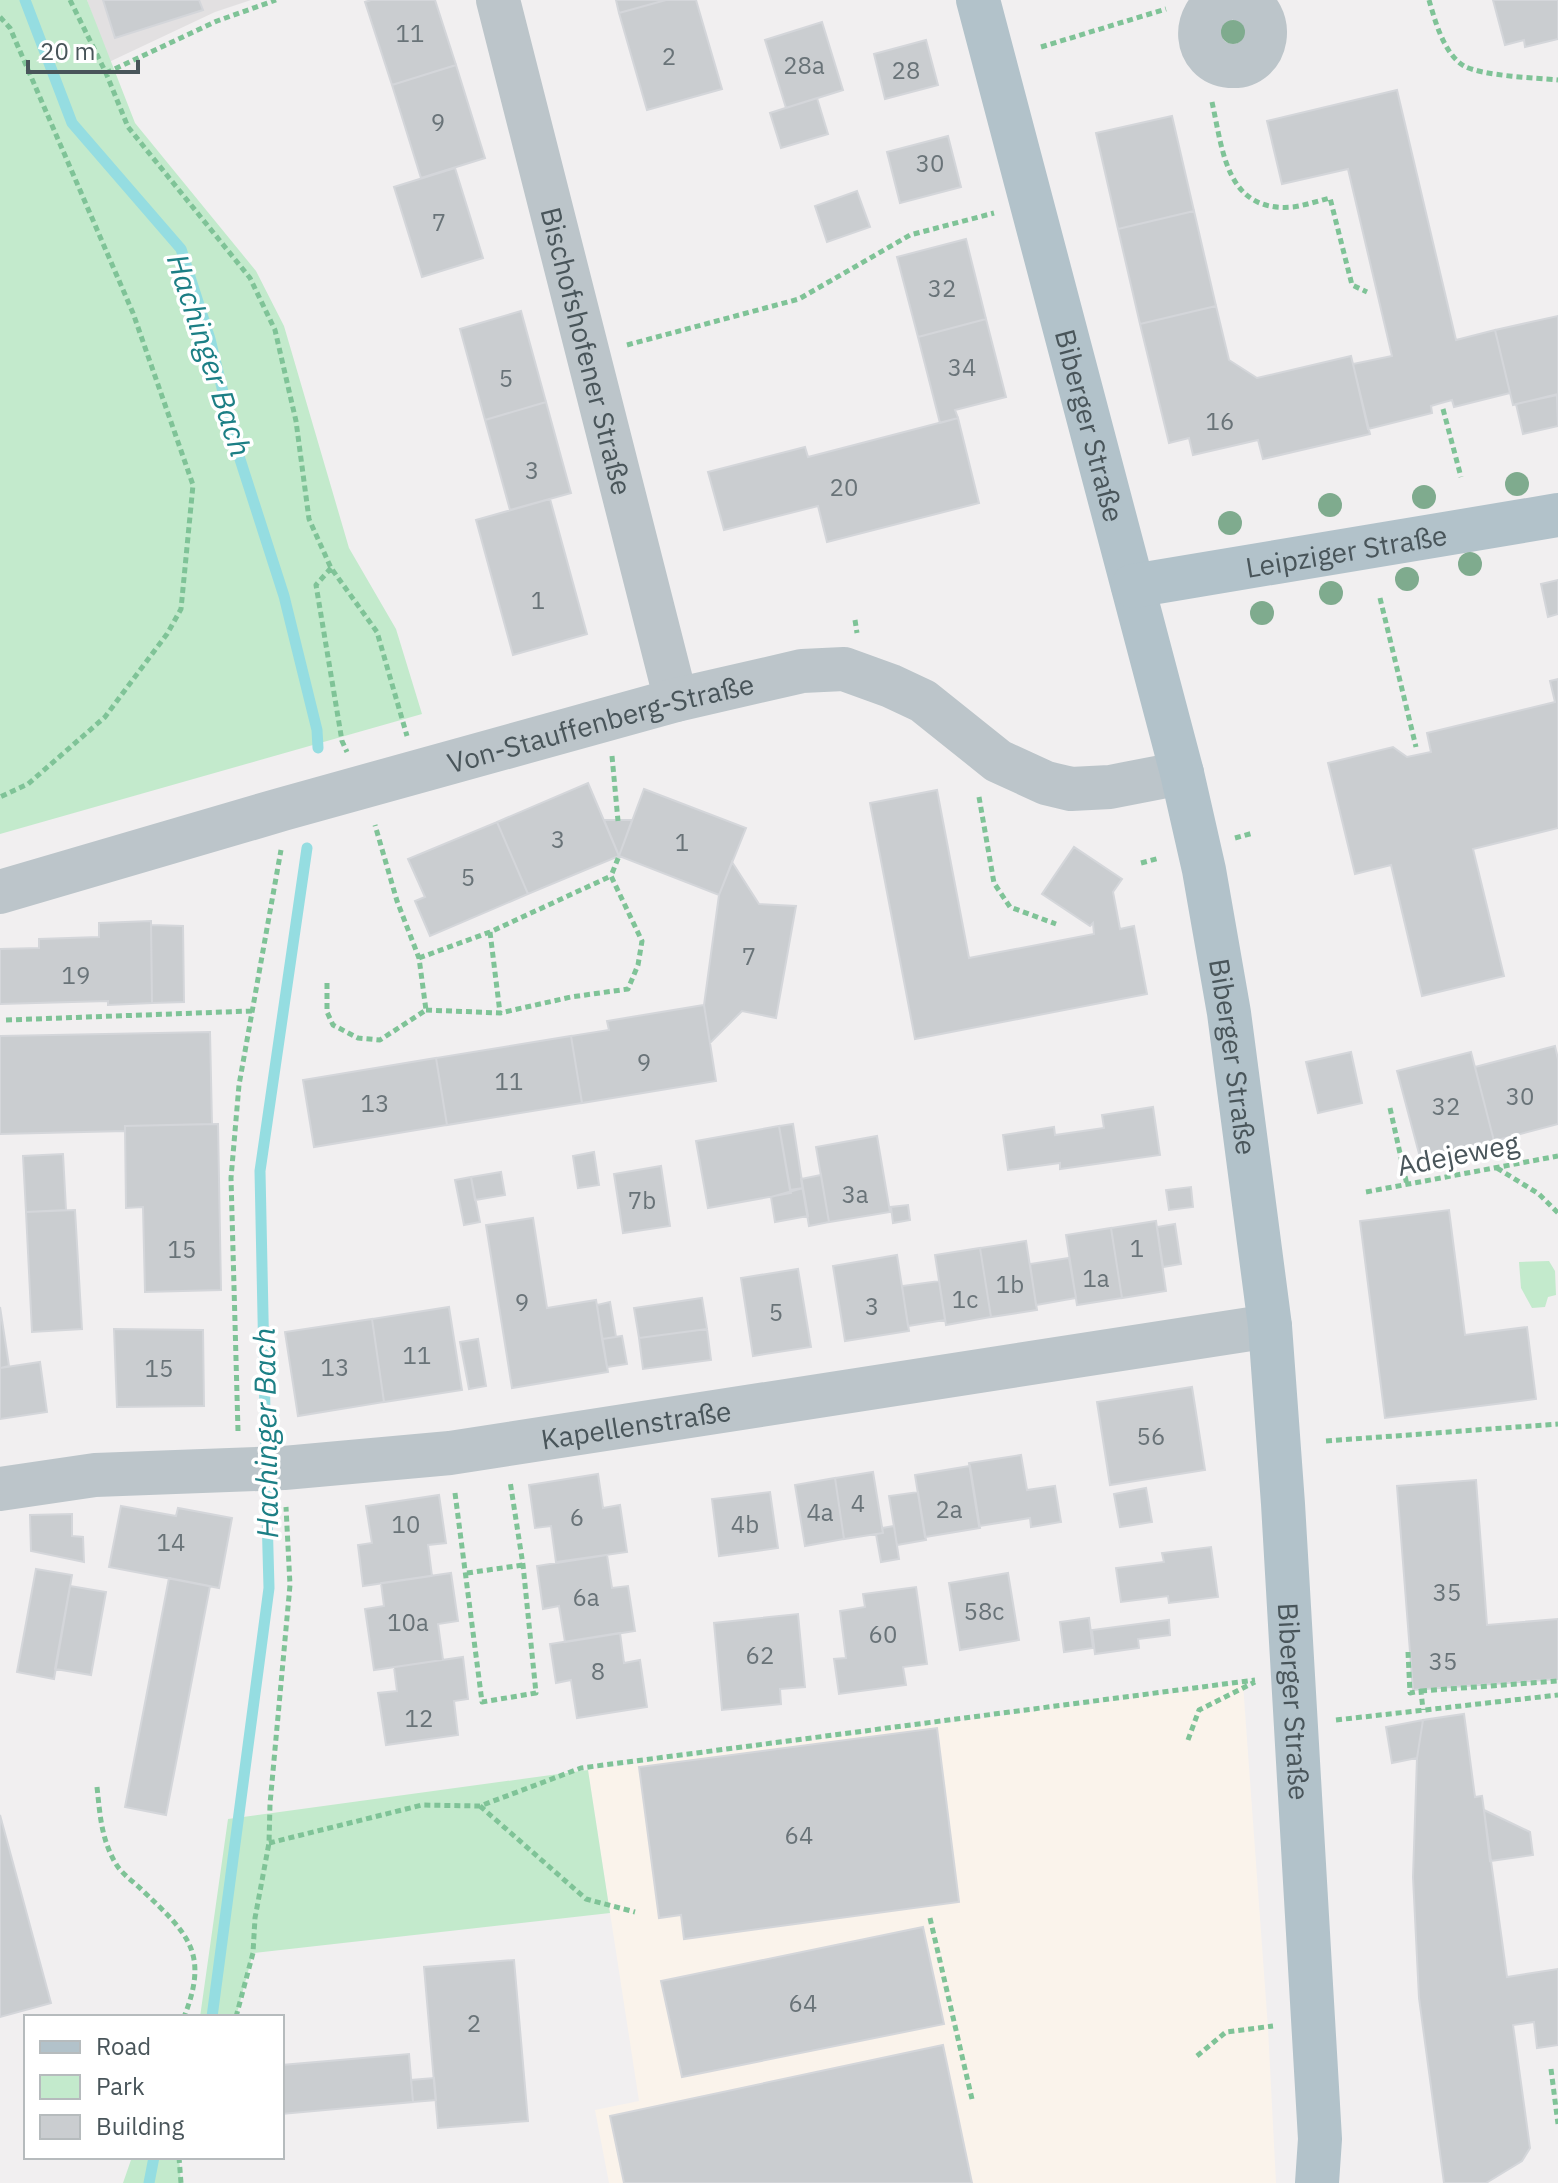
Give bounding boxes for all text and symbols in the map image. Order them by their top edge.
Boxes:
house number: 11 [396,17,424,49]
scale bar [28,24,138,74]
text: 20 m [40,35,95,67]
house number: 2 [662,40,676,72]
house number: 28a [783,49,825,81]
house number: 28 [892,54,920,86]
house number: 9 [431,106,445,138]
house number: 30 [916,147,944,179]
street label: Bischofshofener Straße [533,203,642,499]
house number: 7 [432,206,446,238]
water label: Hachinger Bach [159,249,261,461]
house number: 32 [928,272,956,304]
street label: Biberger Straße [1047,325,1133,526]
house number: 34 [948,351,976,383]
house number: 5 [499,362,513,394]
house number: 16 [1206,405,1234,437]
house number: 3 [525,454,539,486]
house number: 20 [830,471,858,503]
street label: Leipziger Straße [1243,515,1450,585]
house number: 1 [531,584,545,616]
street label: Von-Stauffenberg-Straße [443,664,757,781]
house number: 3 [551,823,565,855]
house number: 1 [675,826,689,858]
house number: 5 [461,861,475,893]
house number: 7 [742,940,756,972]
street label: Biberger Straße [1201,956,1266,1157]
house number: 19 [62,959,90,991]
house number: 9 [637,1046,651,1078]
house number: 11 [495,1065,523,1097]
house number: 30 [1506,1080,1534,1112]
house number: 13 [361,1087,389,1119]
house number: 32 [1432,1090,1460,1122]
street label: Adejeweg [1394,1124,1522,1184]
house number: 3a [841,1178,869,1210]
house number: 7b [628,1184,656,1216]
house number: 1 [1130,1232,1144,1264]
house number: 15 [168,1233,196,1265]
house number: 1a [1082,1262,1110,1294]
house number: 1b [996,1268,1024,1300]
house number: 1c [952,1283,978,1315]
house number: 9 [515,1286,529,1318]
house number: 3 [865,1290,879,1322]
house number: 5 [769,1296,783,1328]
water label: Hachinger Bach [244,1327,286,1539]
house number: 11 [403,1339,431,1371]
house number: 13 [321,1351,349,1383]
house number: 15 [145,1352,173,1384]
street label: Kapellenstraße [538,1391,734,1457]
house number: 56 [1137,1420,1165,1452]
house number: 4 [851,1487,865,1519]
house number: 2a [935,1493,963,1525]
house number: 4a [806,1496,834,1528]
house number: 6 [570,1501,584,1533]
house number: 10 [392,1508,420,1540]
house number: 4b [731,1508,759,1540]
house number: 14 [157,1526,185,1558]
house number: 35 [1433,1576,1461,1608]
house number: 6a [572,1581,600,1613]
house number: 58c [964,1595,1004,1627]
street label: Biberger Straße [1270,1602,1319,1801]
house number: 10a [387,1606,429,1638]
house number: 60 [869,1618,897,1650]
house number: 62 [746,1639,774,1671]
house number: 35 [1429,1645,1457,1677]
house number: 8 [591,1655,605,1687]
house number: 12 [405,1702,433,1734]
house number: 64 [785,1819,813,1851]
house number: 64 [789,1987,817,2019]
house number: 2 [467,2007,481,2039]
legend [24,2015,284,2159]
text: Road [96,2030,151,2062]
text: Park [96,2070,145,2102]
text: Building [96,2110,184,2142]

